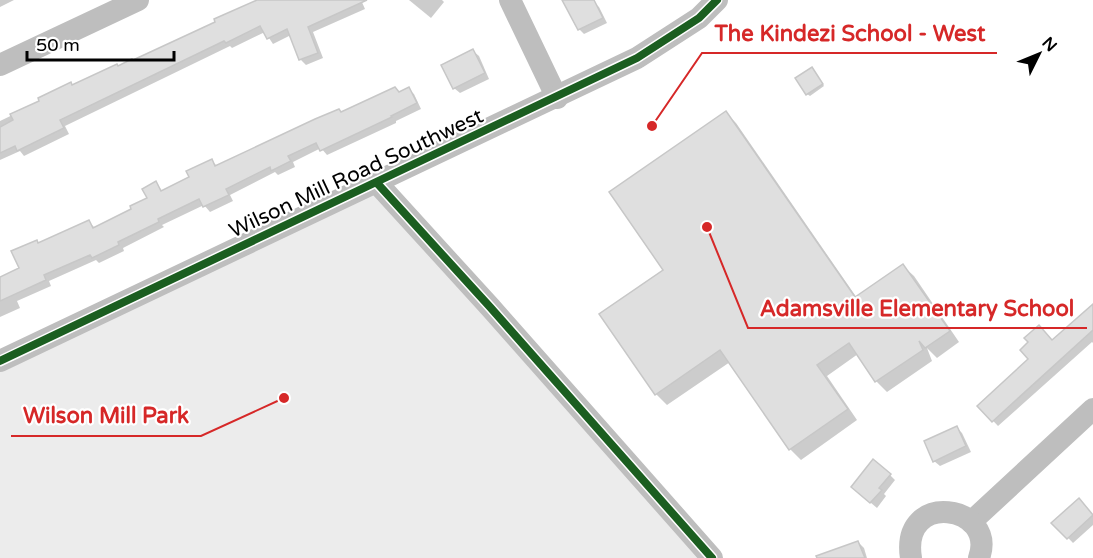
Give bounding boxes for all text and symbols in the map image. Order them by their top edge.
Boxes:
callout: The Kindezi School - West [702,13,997,53]
text: The Kindezi School - West [714,21,986,47]
scale bar [27,24,174,62]
north arrow [1009,24,1069,84]
text: N [1038,33,1061,56]
text: 50 m [36,34,80,56]
street label: Wilson Mill Road Southwest [225,103,487,243]
callout: Adamsville Elementary School [748,288,1087,328]
text: Adamsville Elementary School [760,296,1074,322]
callout: Wilson Mill Park [11,396,201,436]
text: Wilson Mill Park [23,403,189,429]

